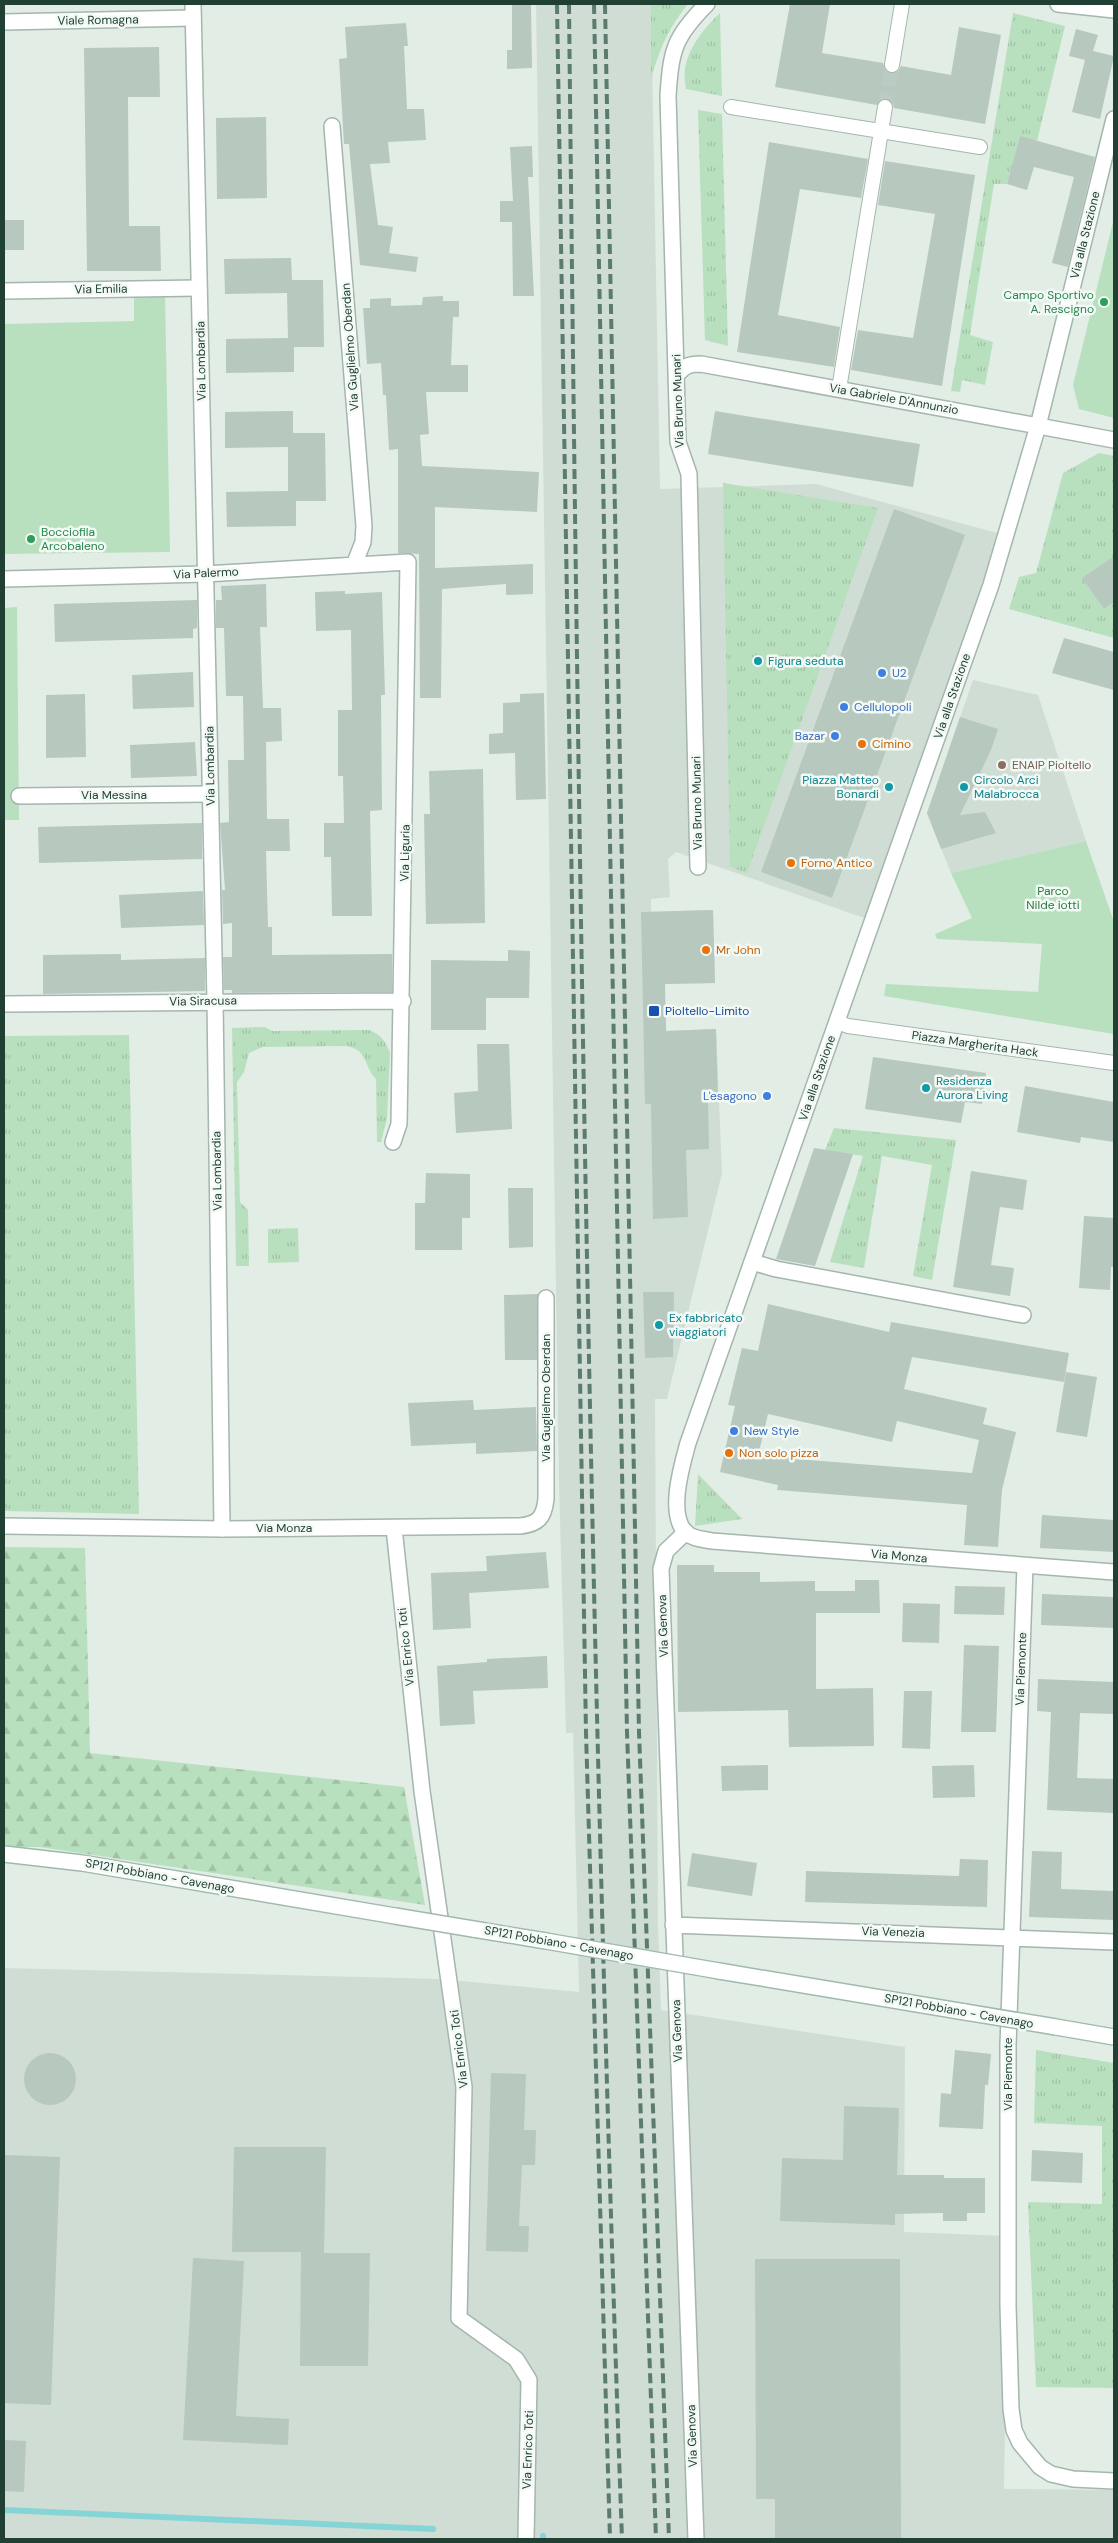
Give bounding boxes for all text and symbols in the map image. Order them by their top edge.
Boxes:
street label: Viale Romagna [57,11,139,29]
street label: Via alla Stazione [1066,189,1104,280]
street label: Via Emilia [74,281,128,297]
street label: Via Guglielmo Oberdan [338,282,362,411]
place label: Campo Sportivo A. Rescigno [1004,287,1094,317]
marker: Campo Sportivo A. Rescigno [1098,296,1110,308]
street label: Via Lombardia [192,321,210,401]
street label: Via Bruno Munari [668,354,688,448]
street label: Via Gabriele D'Annunzio [828,380,960,418]
place label: Bocciofila Arcobaleno [41,524,105,554]
marker: Bocciofila Arcobaleno [25,533,37,545]
street label: Via Palermo [173,563,239,583]
street label: Via alla Stazione [930,651,974,741]
place label: Figura seduta [768,653,844,669]
marker: Figura seduta [752,655,764,667]
place label: U2 [892,665,907,681]
marker: U2 [876,667,888,679]
place label: Cellulopoli [854,699,912,715]
marker: Cellulopoli [838,701,850,713]
street label: Via Lombardia [201,726,219,806]
place label: Bazar [795,728,826,744]
marker: Bazar [829,730,841,742]
place label: Cimino [872,736,911,752]
marker: Cimino [856,738,868,750]
street label: Via Bruno Munari [688,756,706,850]
place label: ENAIP Pioltello [1012,757,1091,773]
marker: ENAIP Pioltello [996,759,1008,771]
place label: Piazza Matteo Bonardi [802,772,879,802]
place label: Circolo Arci Malabrocca [974,772,1039,802]
marker: Piazza Matteo Bonardi [883,781,895,793]
marker: Circolo Arci Malabrocca [958,781,970,793]
street label: Via Messina [81,787,147,803]
street label: Via Liguria [397,824,413,882]
place label: Forno Antico [801,855,872,871]
marker: Forno Antico [785,857,797,869]
park label: Parco Nilde iotti [1026,883,1080,913]
place label: Mr John [716,942,761,958]
marker: Mr John [700,944,712,956]
street label: Via Siracusa [169,992,237,1010]
place label: Pioltello-Limito [665,1003,749,1019]
marker: Pioltello-Limito [647,1004,661,1018]
street label: Piazza Margherita Hack [911,1027,1039,1061]
street label: Via alla Stazione [795,1033,839,1123]
place label: Residenza Aurora Living [936,1073,1008,1103]
marker: Residenza Aurora Living [920,1082,932,1094]
place label: L'esagono [703,1088,757,1104]
marker: L'esagono [761,1090,773,1102]
street label: Via Lombardia [208,1131,226,1211]
place label: Ex fabbricato viaggiatori [669,1310,743,1340]
marker: Ex fabbricato viaggiatori [653,1319,665,1331]
street label: Via Guglielmo Oberdan [538,1334,554,1462]
place label: New Style [744,1423,799,1439]
marker: New Style [728,1425,740,1437]
place label: Non solo pizza [739,1445,819,1461]
marker: Non solo pizza [723,1447,735,1459]
street label: Via Monza [256,1520,312,1536]
street label: Via Monza [870,1546,928,1566]
street label: Via Genova [654,1594,672,1658]
street label: Via Enrico Toti [394,1607,418,1687]
street label: Via Piemonte [1012,1632,1030,1706]
street label: SP121 Pobbiano - Cavenago [84,1855,236,1897]
street label: SP121 Pobbiano - Cavenago [483,1922,635,1964]
street label: Via Venezia [861,1923,925,1941]
street label: SP121 Pobbiano - Cavenago [883,1990,1035,2032]
street label: Via Genova [668,1999,686,2063]
street label: Via Enrico Toti [446,2009,472,2089]
street label: Via Piemonte [1000,2037,1016,2111]
street label: Via Genova [683,2404,701,2468]
street label: Via Enrico Toti [519,2410,537,2490]

